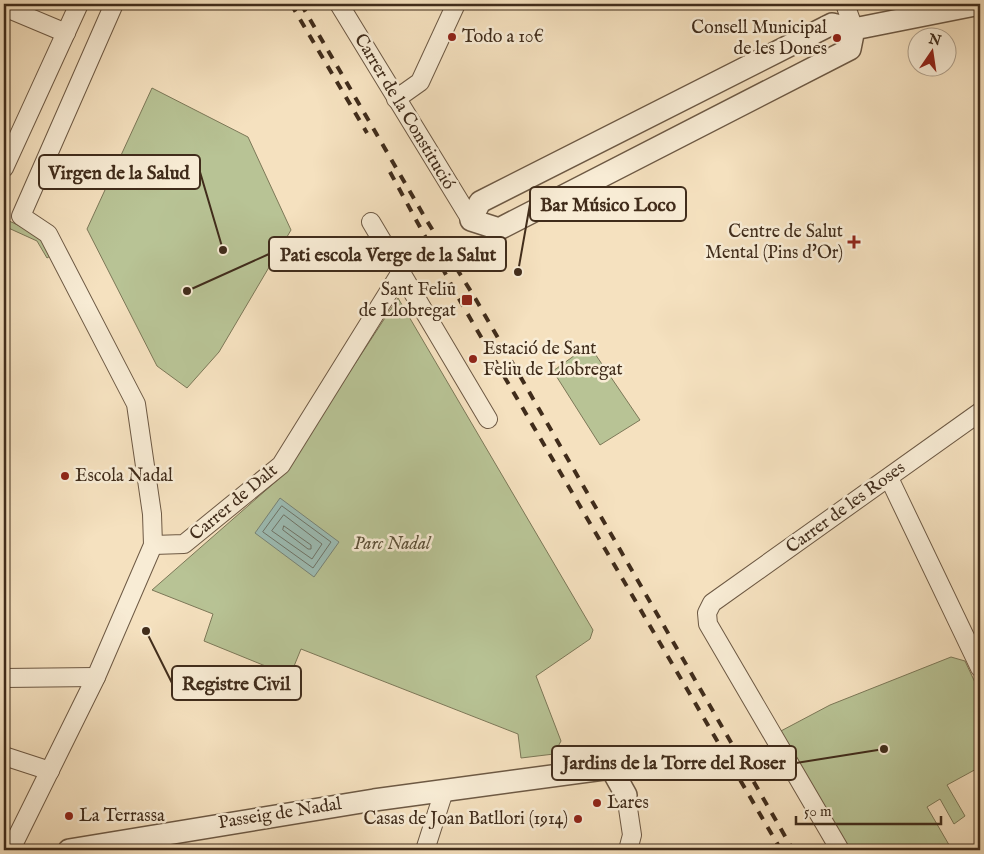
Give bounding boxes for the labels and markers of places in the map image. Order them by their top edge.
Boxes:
place label: Consell Municipal de les Dones [691,17,827,61]
place label: Todo a 10€ [462,26,544,49]
marker: Todo a 10€ [446,31,458,43]
marker: Consell Municipal de les Dones [831,32,843,44]
callout: Virgen de la Salud [39,155,200,189]
callout: Bar Músico Loco [530,187,686,221]
place label: Centre de Salut Mental (Pins d'Or) [705,221,843,265]
marker: Centre de Salut Mental (Pins d'Or) [847,235,861,249]
callout: Pati escola Verge de la Salut [269,237,506,271]
place label: Sant Feliu de Llobregat [359,279,456,323]
marker: Sant Feliu de Llobregat [460,293,474,307]
place label: Estació de Sant Feliu de Llobregat [483,338,623,382]
marker: Estació de Sant Feliu de Llobregat [467,353,479,365]
place label: Escola Nadal [75,465,173,488]
marker: Escola Nadal [59,470,71,482]
callout: Registre Civil [172,666,301,700]
callout: Jardins de la Torre del Roser [552,746,796,780]
place label: Lares [607,792,649,815]
marker: Lares [591,797,603,809]
place label: La Terrassa [79,805,165,828]
place label: Casas de Joan Batllori (1914) [363,808,568,831]
marker: La Terrassa [63,810,75,822]
marker: Casas de Joan Batllori (1914) [572,813,584,825]

